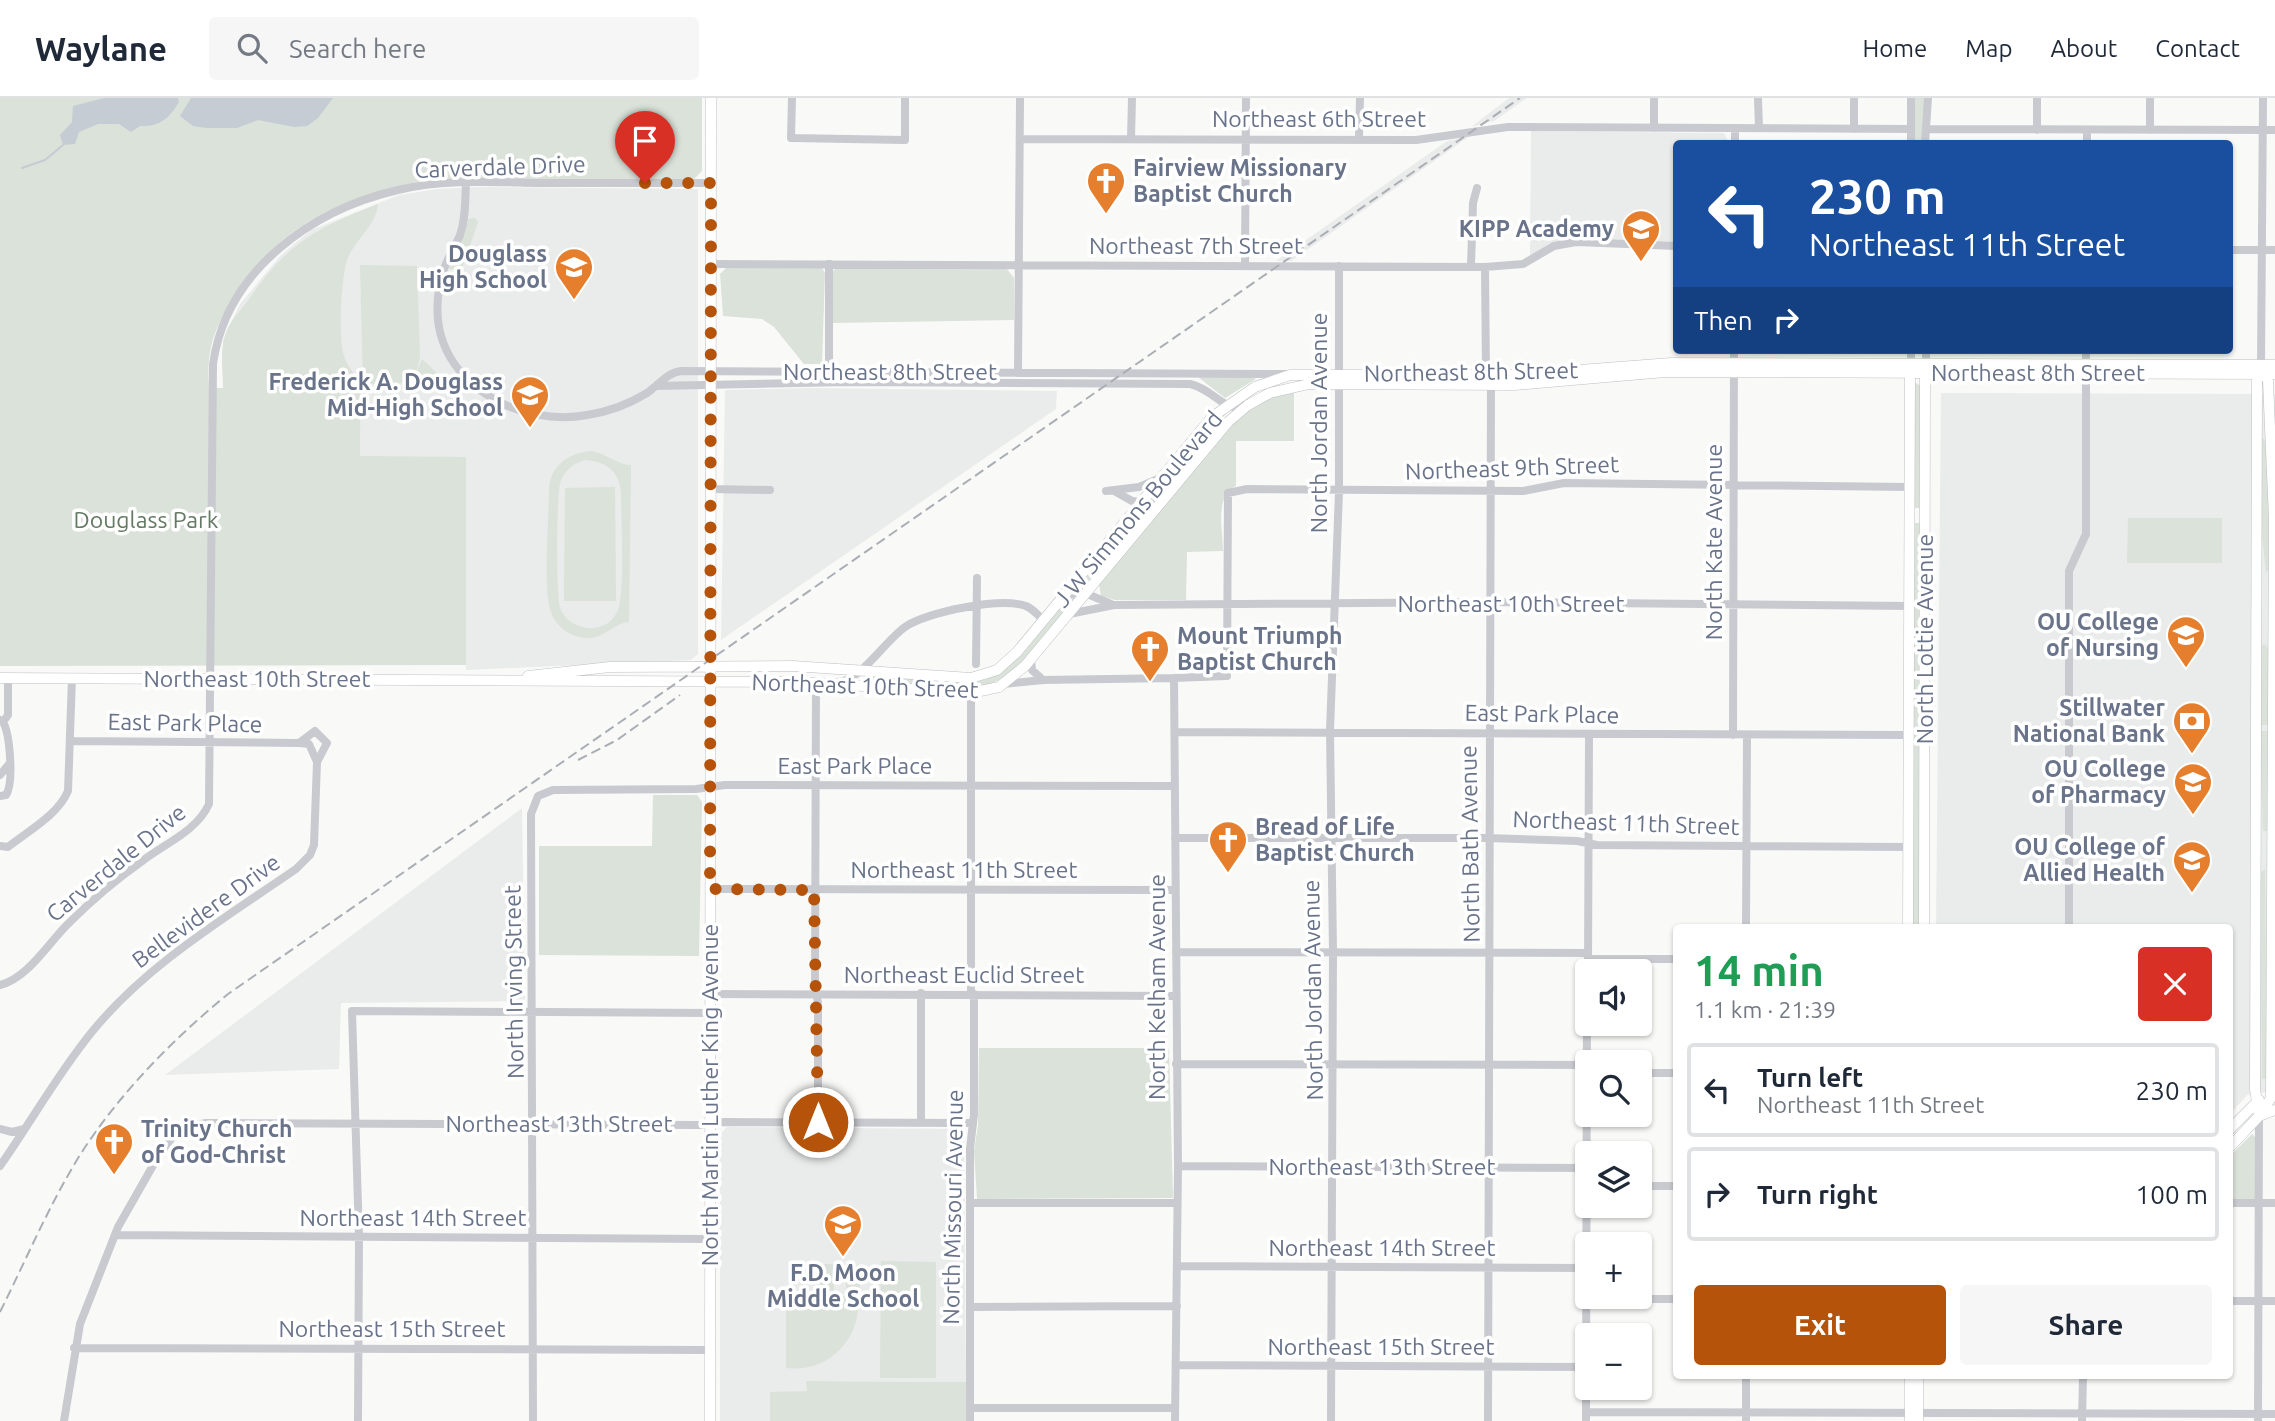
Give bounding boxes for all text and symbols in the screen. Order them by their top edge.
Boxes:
search box [209,17,699,80]
icon: search [233,29,271,67]
text: Waylane [35,30,167,67]
text: Search here [289,34,426,63]
text: Home [1862,35,1927,62]
text: Map [1965,35,2012,62]
text: About [2050,35,2117,62]
text: Contact [2155,35,2240,62]
street label: Northeast 6th Street [1212,106,1426,131]
pin [615,111,675,183]
icon: arrive [626,122,664,160]
street label: Carverdale Drive [414,151,586,182]
place label: Fairview Missionary Baptist Church [1133,155,1347,206]
church icon: Fairview Missionary Baptist Church [1085,160,1127,215]
icon: left [1694,168,1785,259]
text: 230 m [1809,168,1946,223]
school or university icon: KIPP Academy [1620,208,1662,263]
place label: KIPP Academy [1459,216,1614,241]
text: Northeast 11th Street [1809,226,2125,262]
street label: Northeast 7th Street [1089,233,1303,258]
place label: Douglass High School [419,241,547,292]
school or university icon: Douglass High School [553,246,595,301]
icon: right [1767,301,1805,339]
text: Then [1694,306,1753,335]
street label: North Jordan Avenue [1306,313,1331,533]
street label: Northeast 8th Street [1364,357,1578,386]
street label: Northeast 8th Street [783,359,997,384]
street label: Northeast 8th Street [1931,360,2145,385]
place label: Frederick A. Douglass Mid-High School [268,369,503,420]
school or university icon: Frederick A. Douglass Mid-High School [509,374,551,429]
street label: J W Simmons Boulevard [1049,406,1227,611]
street label: North Kate Avenue [1701,444,1726,640]
street label: Northeast 9th Street [1405,451,1619,484]
park label: Douglass Park [74,507,219,532]
street label: North Lottie Avenue [1912,534,1937,744]
street label: Northeast 10th Street [1397,591,1625,616]
place label: OU College of Nursing [2037,609,2159,660]
school or university icon: OU College of Nursing [2165,614,2207,669]
place label: Mount Triumph Baptist Church [1177,623,1342,674]
church icon: Mount Triumph Baptist Church [1129,628,1171,683]
street label: Northeast 10th Street [143,666,371,691]
street label: Northeast 10th Street [751,669,979,702]
place label: Stillwater National Bank [2013,695,2166,746]
street label: East Park Place [1464,700,1620,727]
bank icon: Stillwater National Bank [2171,700,2213,755]
street label: East Park Place [107,709,263,736]
street label: North Bath Avenue [1455,745,1484,943]
street label: East Park Place [778,753,932,778]
place label: OU College of Pharmacy [2031,756,2166,807]
school or university icon: OU College of Pharmacy [2172,761,2214,816]
street label: Carverdale Drive [41,799,190,926]
street label: Northeast 11th Street [1512,806,1740,839]
place label: Bread of Life Baptist Church [1255,814,1415,865]
church icon: Bread of Life Baptist Church [1207,819,1249,874]
place label: OU College of Allied Health [2014,834,2166,885]
school or university icon: OU College of Allied Health [2171,839,2213,894]
street label: Bellevidere Drive [127,849,284,972]
street label: Northeast 11th Street [850,857,1078,882]
street label: North Kelham Avenue [1144,874,1169,1100]
street label: North Jordan Avenue [1298,879,1327,1101]
street label: North Irving Street [499,885,528,1079]
street label: North Martin Luther King Avenue [697,924,722,1266]
text: 14 min [1694,947,1824,994]
button: close [2138,947,2212,1021]
map controls [1575,959,1652,1400]
button: sound [1575,959,1652,1036]
street label: Northeast Euclid Street [844,962,1084,987]
text: 1.1 km · 21:39 [1694,997,1836,1022]
button: search [1575,1050,1652,1127]
text: Turn left [1757,1063,1863,1092]
icon: left [1698,1071,1736,1109]
text: 230 m [2136,1076,2208,1105]
position arrow [781,1085,855,1159]
street label: North Missouri Avenue [938,1089,967,1325]
text: Northeast 11th Street [1757,1092,1984,1117]
street label: Northeast 13th Street [445,1111,673,1136]
place label: Trinity Church of God-Christ [141,1116,293,1167]
church icon: Trinity Church of God-Christ [93,1121,135,1176]
button: layers [1575,1141,1652,1218]
street label: Northeast 13th Street [1268,1154,1496,1179]
icon: right [1698,1175,1736,1213]
text: Turn right [1757,1180,1878,1209]
text: 100 m [2136,1180,2208,1209]
school or university icon: F.D. Moon Middle School [822,1203,864,1258]
street label: Northeast 14th Street [299,1205,527,1230]
button: + [1575,1232,1652,1309]
street label: Northeast 14th Street [1268,1235,1496,1260]
place label: F.D. Moon Middle School [767,1260,919,1311]
button: Exit [1694,1285,1946,1365]
button: Share [1960,1285,2212,1365]
street label: Northeast 15th Street [278,1316,506,1341]
button: − [1575,1323,1652,1400]
street label: Northeast 15th Street [1267,1334,1495,1359]

